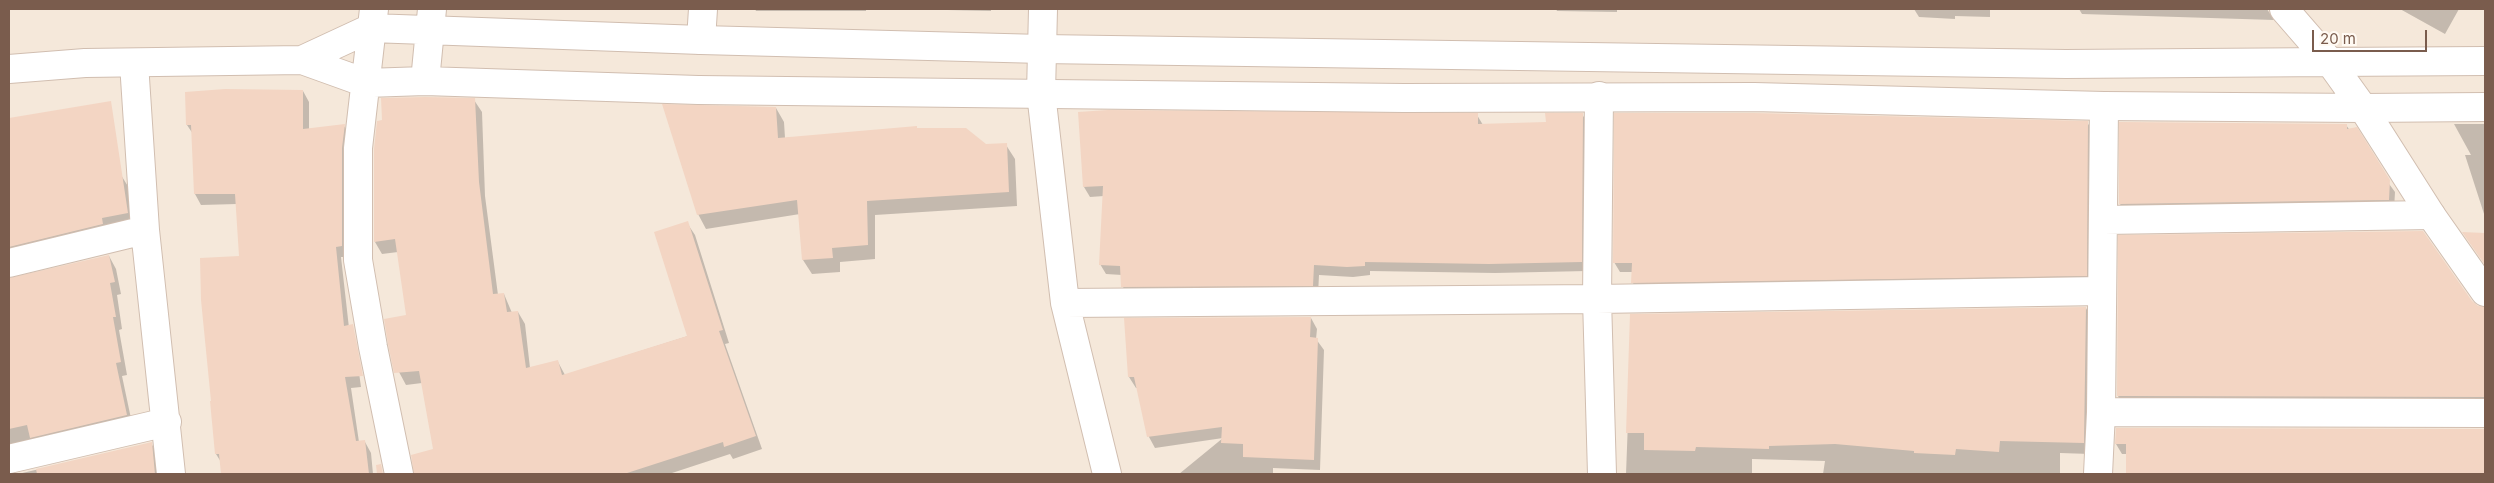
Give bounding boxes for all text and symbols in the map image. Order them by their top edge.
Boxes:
scale bar [2314,20,2429,52]
text: 20 m [2320,29,2356,48]

